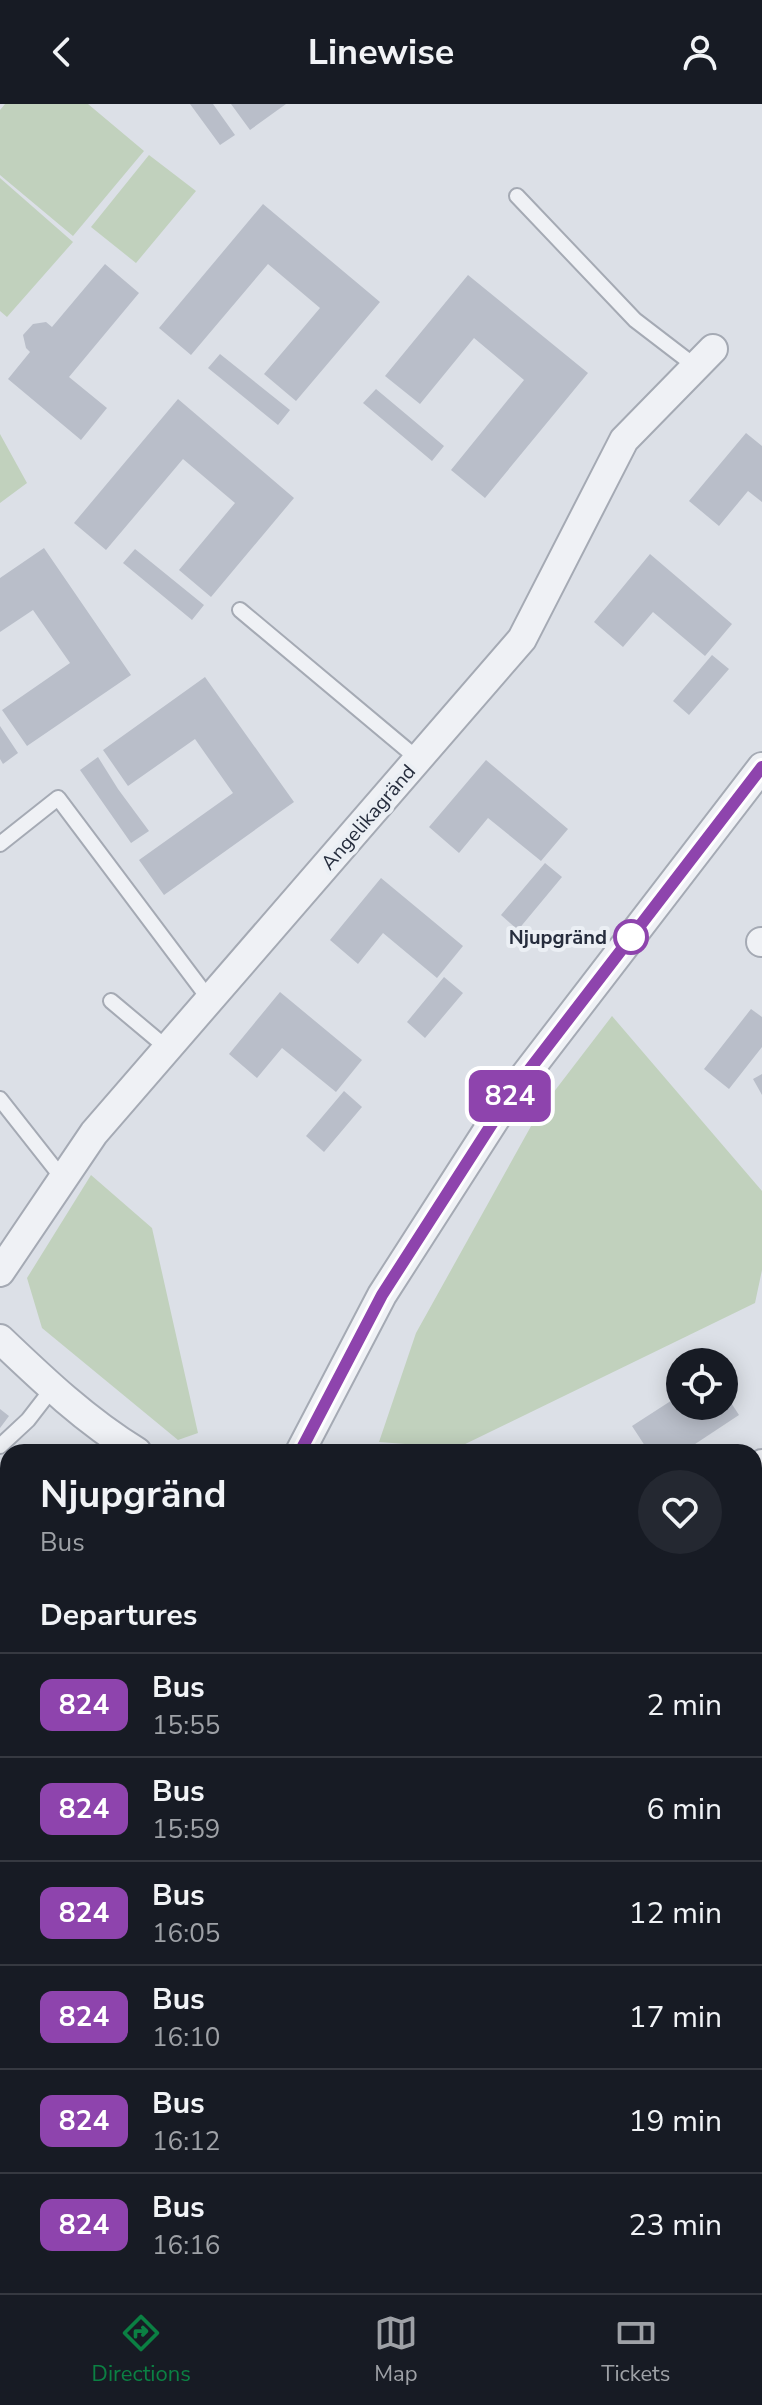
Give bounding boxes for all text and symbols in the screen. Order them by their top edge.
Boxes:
text: Linewise [308,28,454,77]
icon: back [40,30,84,74]
icon: person [678,30,722,74]
street label: Angelikagränd [315,759,422,876]
marker: Njupgränd [614,920,648,954]
place label: Njupgränd [509,924,607,951]
line badge: 824 [464,1070,556,1122]
text: 824 [485,1077,535,1115]
map controls [666,1348,738,1420]
button: locate [666,1348,738,1420]
text: Njupgränd [40,1469,227,1520]
button: heart [638,1470,722,1554]
text: Bus [40,1525,85,1560]
text: Departures [40,1595,197,1636]
text: Bus [152,1667,205,1708]
text: 2 min [647,1685,722,1726]
text: 824 [59,1686,109,1724]
text: 15:55 [152,1708,220,1743]
text: Bus [152,1771,205,1812]
text: 6 min [647,1789,722,1830]
text: 824 [59,1790,109,1828]
text: 15:59 [152,1812,220,1847]
text: Bus [152,1875,205,1916]
text: 12 min [629,1893,722,1934]
text: 824 [59,1894,109,1932]
text: 16:05 [152,1916,220,1951]
text: Bus [152,1979,205,2020]
text: 17 min [629,1997,722,2038]
text: 824 [59,1998,109,2036]
text: 16:10 [152,2020,220,2055]
text: Bus [152,2083,205,2124]
text: 19 min [629,2101,722,2142]
text: 824 [59,2102,109,2140]
text: 16:12 [152,2124,220,2159]
text: Bus [152,2187,205,2228]
text: 23 min [629,2205,722,2246]
text: 824 [59,2206,109,2244]
text: 16:16 [152,2228,220,2263]
tab: Directions [92,2311,191,2389]
tab: Map [374,2311,418,2389]
tab: Tickets [601,2311,670,2389]

